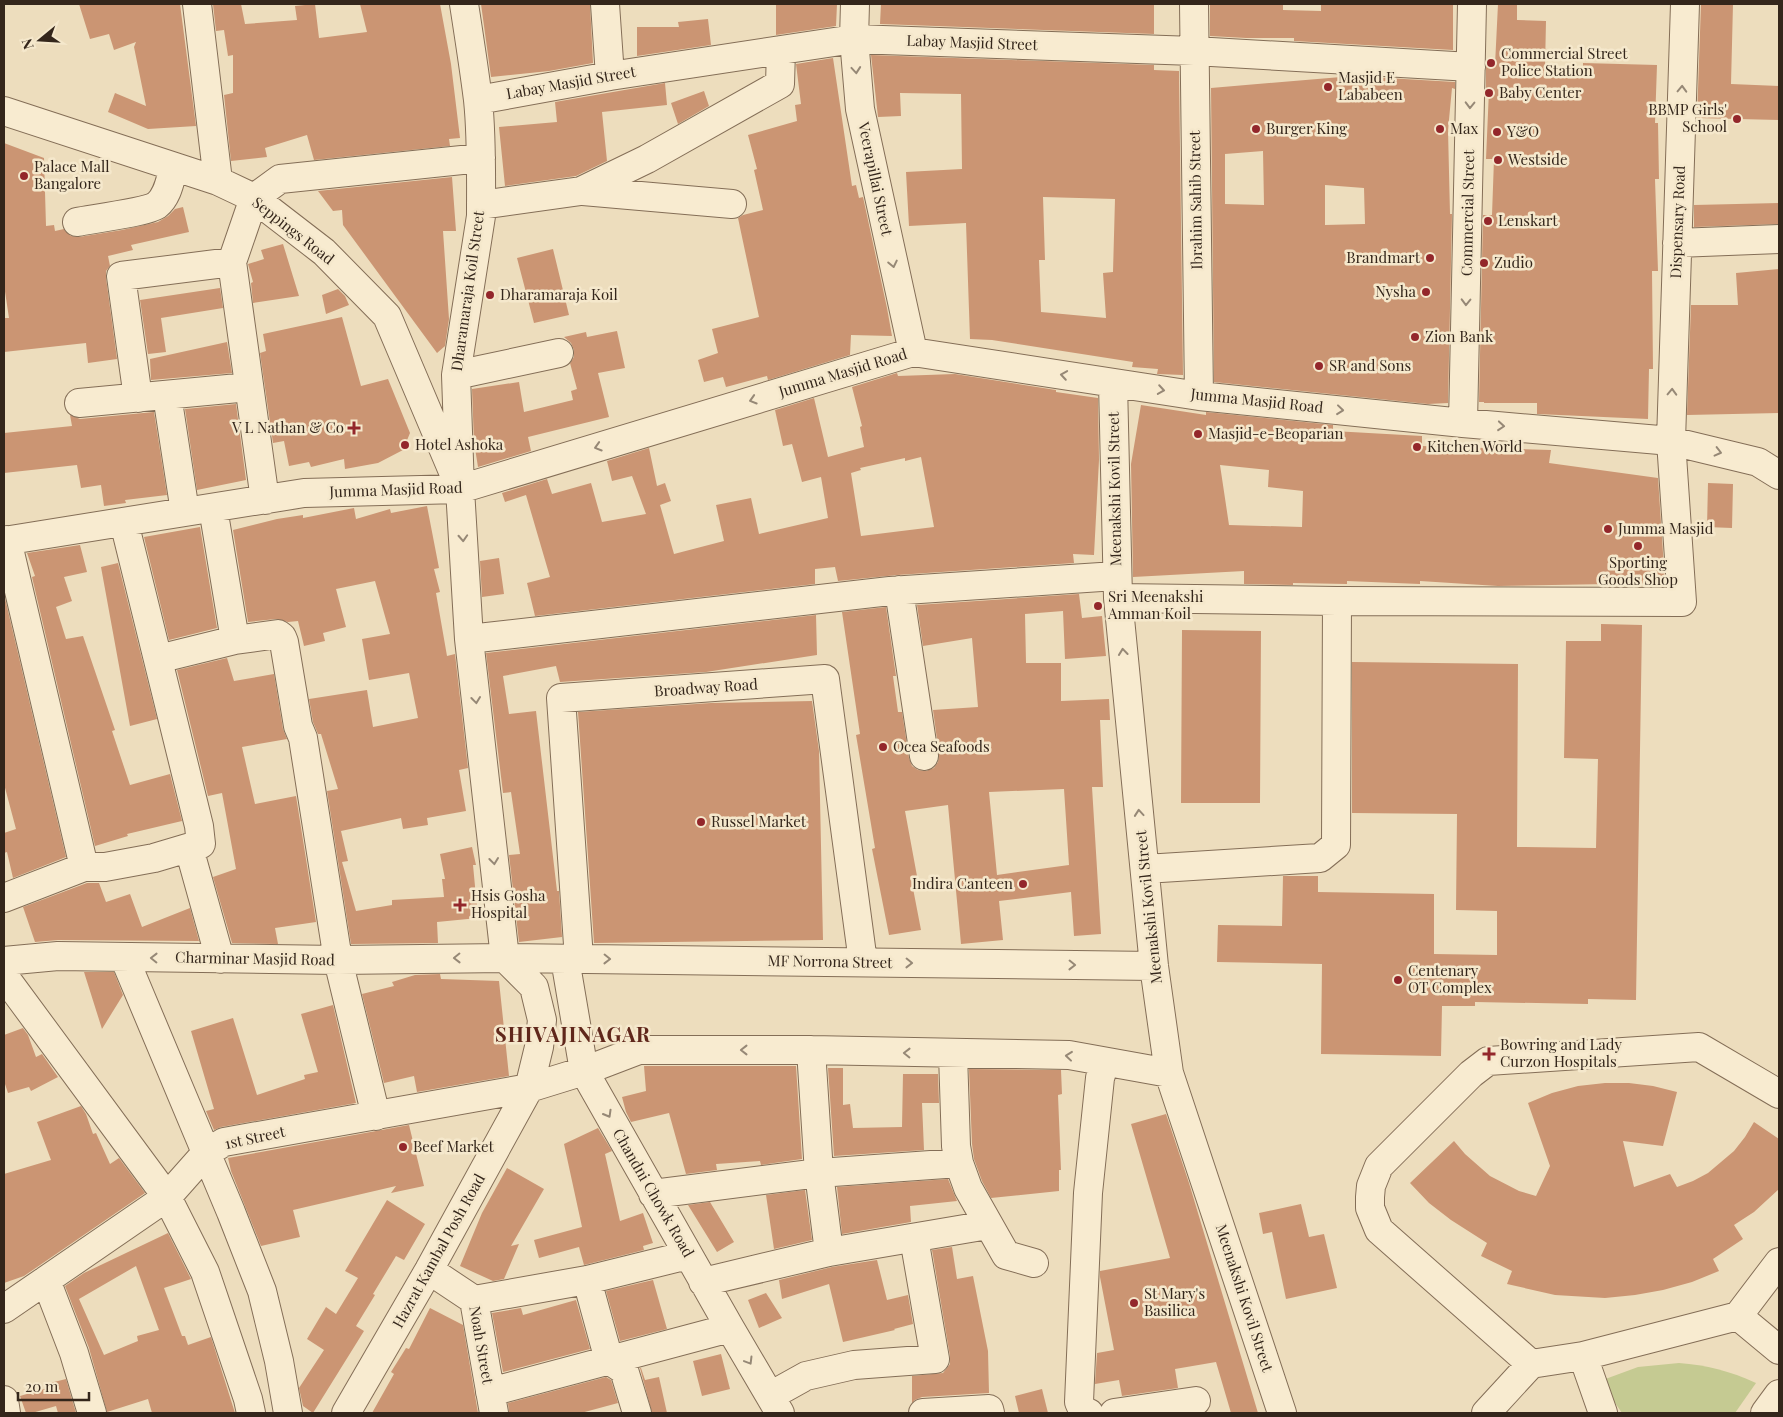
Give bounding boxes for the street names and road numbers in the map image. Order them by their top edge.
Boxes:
street label: Labay Masjid Street [906,30,1039,54]
street label: Labay Masjid Street [504,61,638,103]
street label: Veerapillai Street [854,119,898,238]
street label: Ibrahim Sahib Street [1184,130,1206,270]
street label: Commercial Street [1456,149,1478,276]
street label: Dispensary Road [1665,165,1689,279]
street label: Seppings Road [249,192,339,269]
street label: Dharamaraja Koil Street [446,209,488,372]
street label: Jumma Masjid Road [775,343,910,401]
street label: Jumma Masjid Road [1189,383,1325,417]
street label: Meenakshi Kovil Street [1103,411,1125,566]
street label: Jumma Masjid Road [328,477,463,501]
street label: Broadway Road [653,673,759,701]
street label: Meenakshi Kovil Street [1130,829,1166,985]
street label: Charminar Masjid Road [175,947,335,969]
street label: MF Norrona Street [767,950,893,972]
street label: 1st Street [223,1121,288,1153]
street label: Chandni Chowk Road [609,1124,699,1261]
street label: Hazrat Kambal Posh Road [387,1170,489,1331]
street label: Meenakshi Kovil Street [1212,1221,1279,1375]
street label: Noah Street [465,1304,499,1386]

